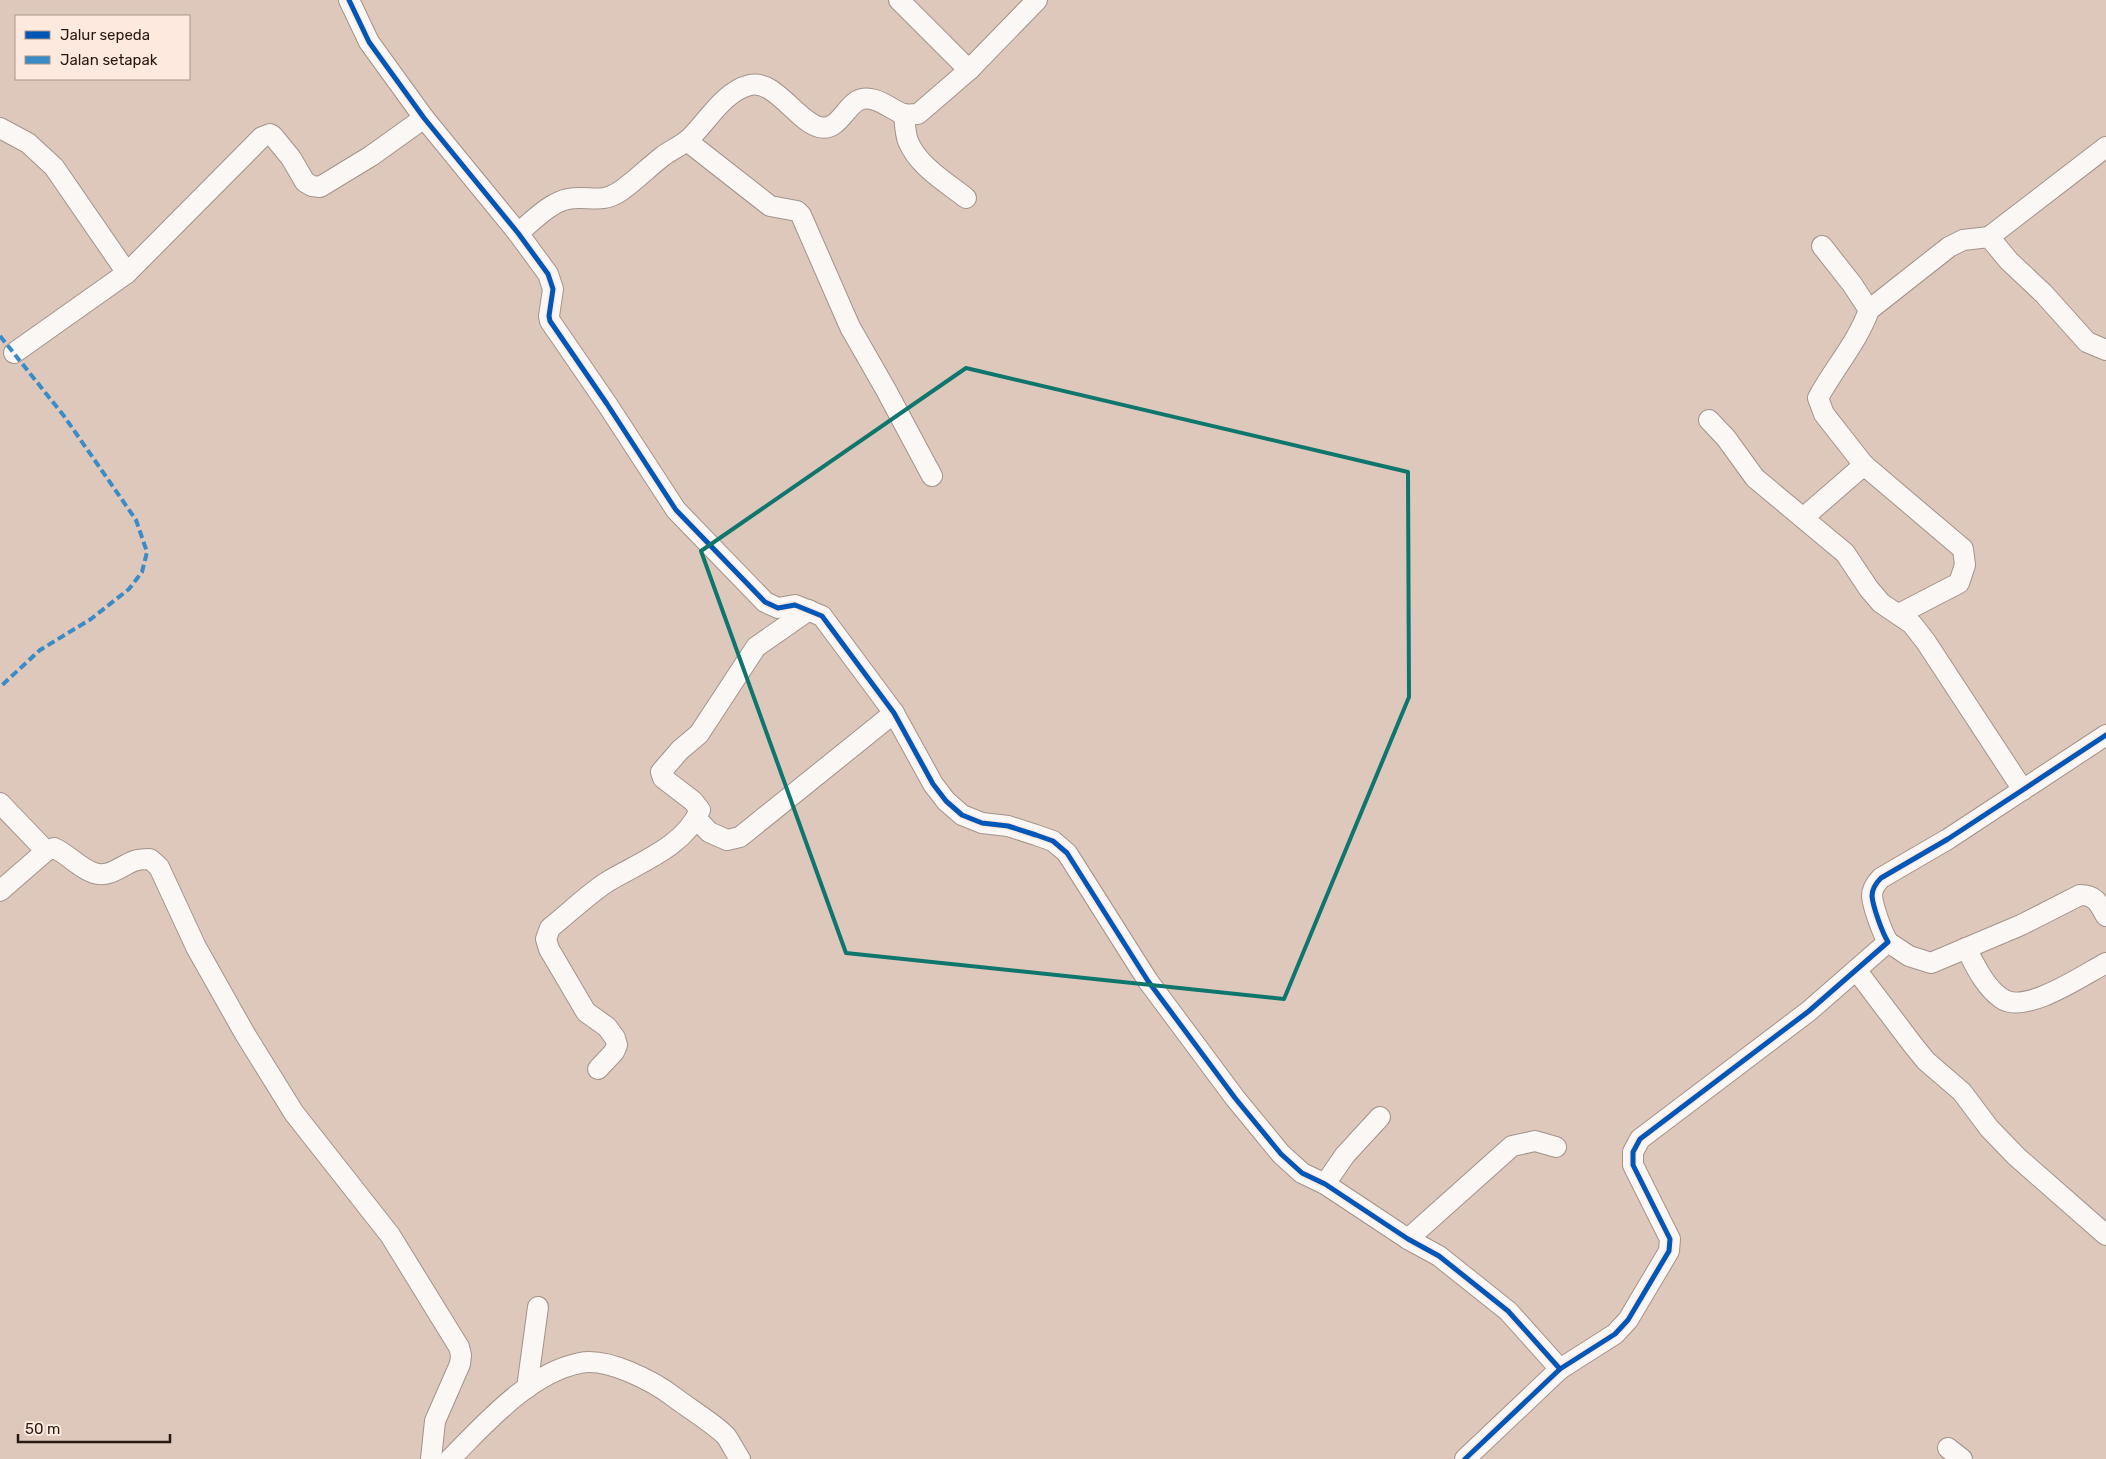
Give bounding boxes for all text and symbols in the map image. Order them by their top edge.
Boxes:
legend [15,15,190,80]
text: Jalur sepeda [60,26,150,44]
text: Jalan setapak [60,51,158,69]
scale bar [18,1412,170,1444]
text: 50 m [25,1420,60,1438]

